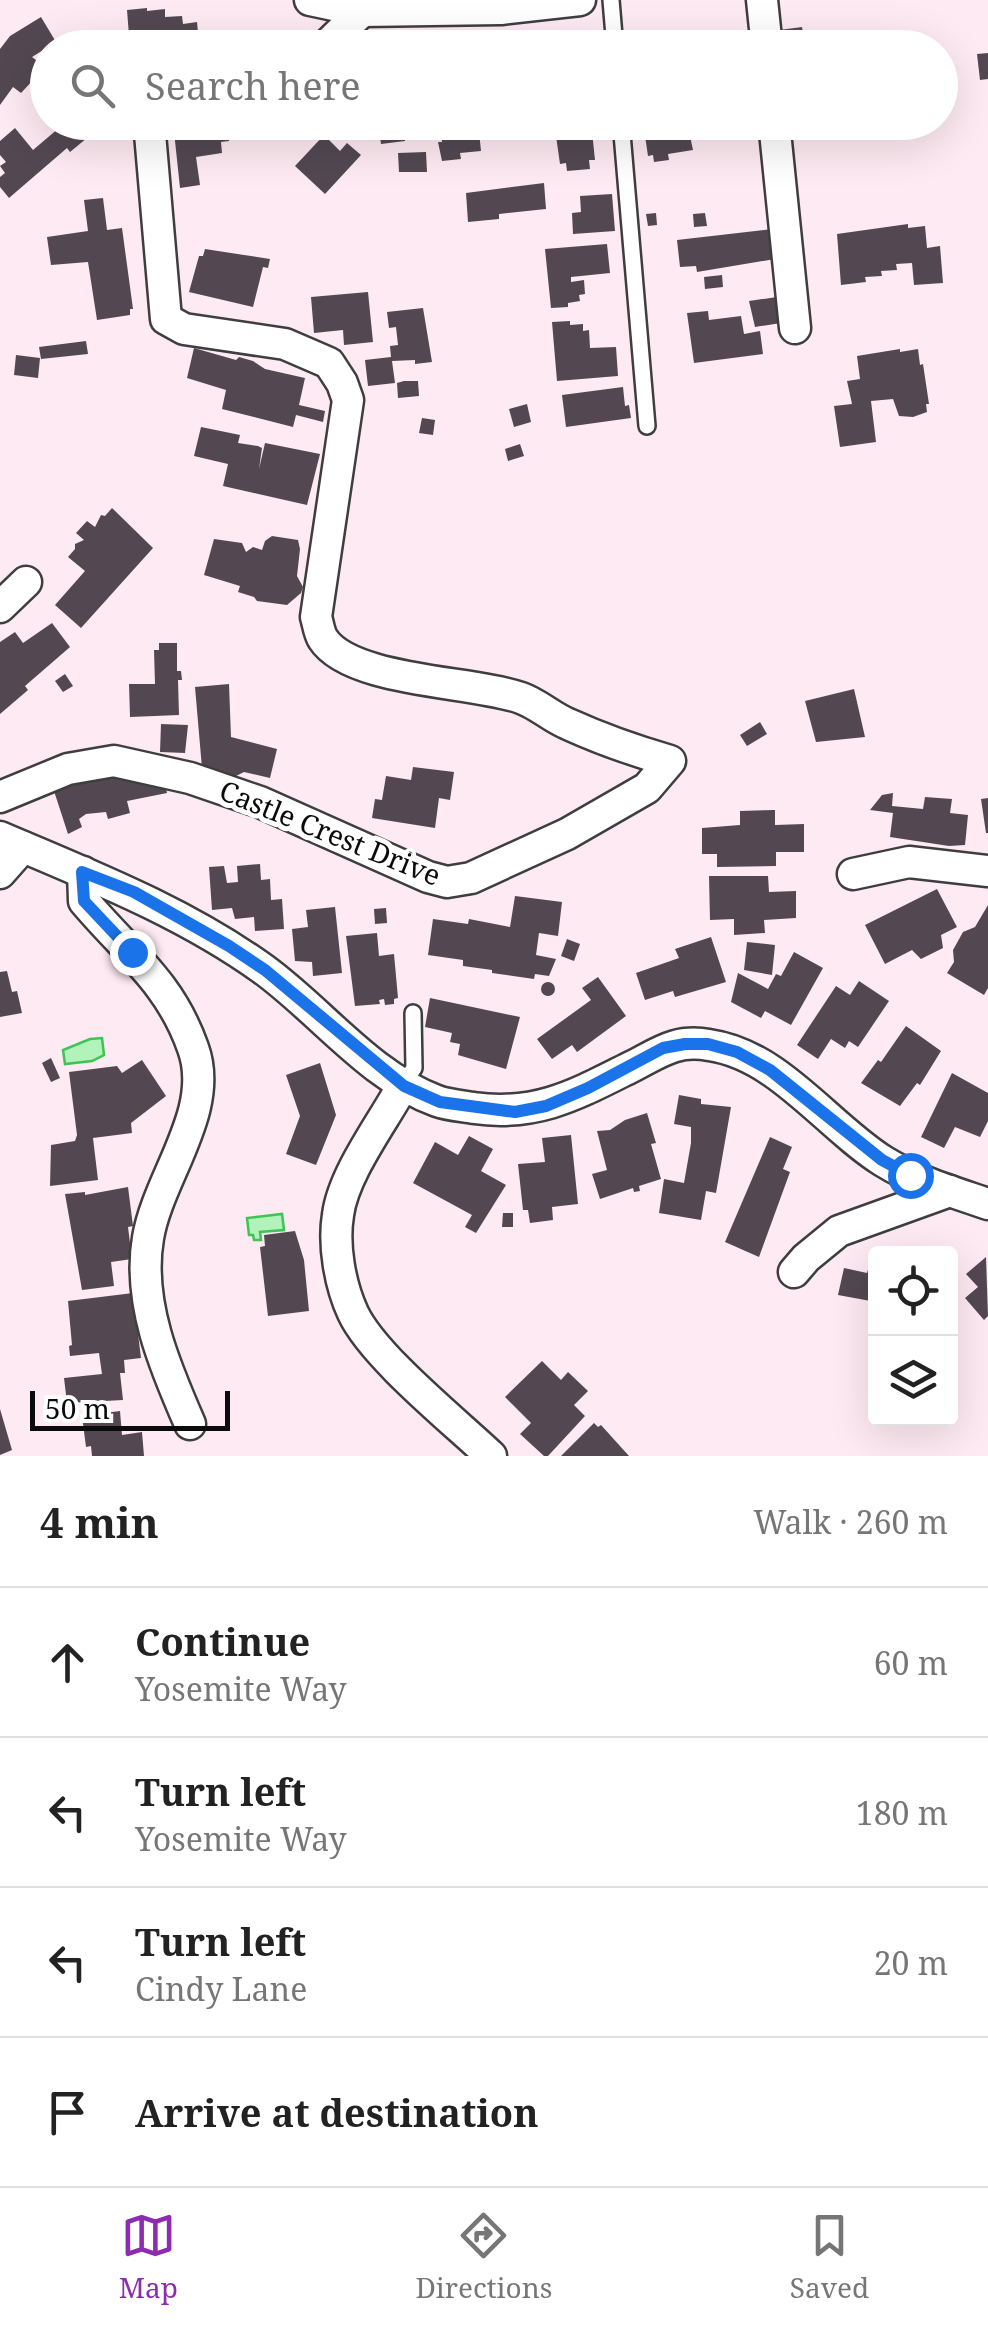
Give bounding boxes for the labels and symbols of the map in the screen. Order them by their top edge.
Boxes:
street label: Castle Crest Drive [214,770,447,894]
route end [110,930,156,976]
route start [888,1153,934,1199]
scale bar [30,1386,230,1430]

